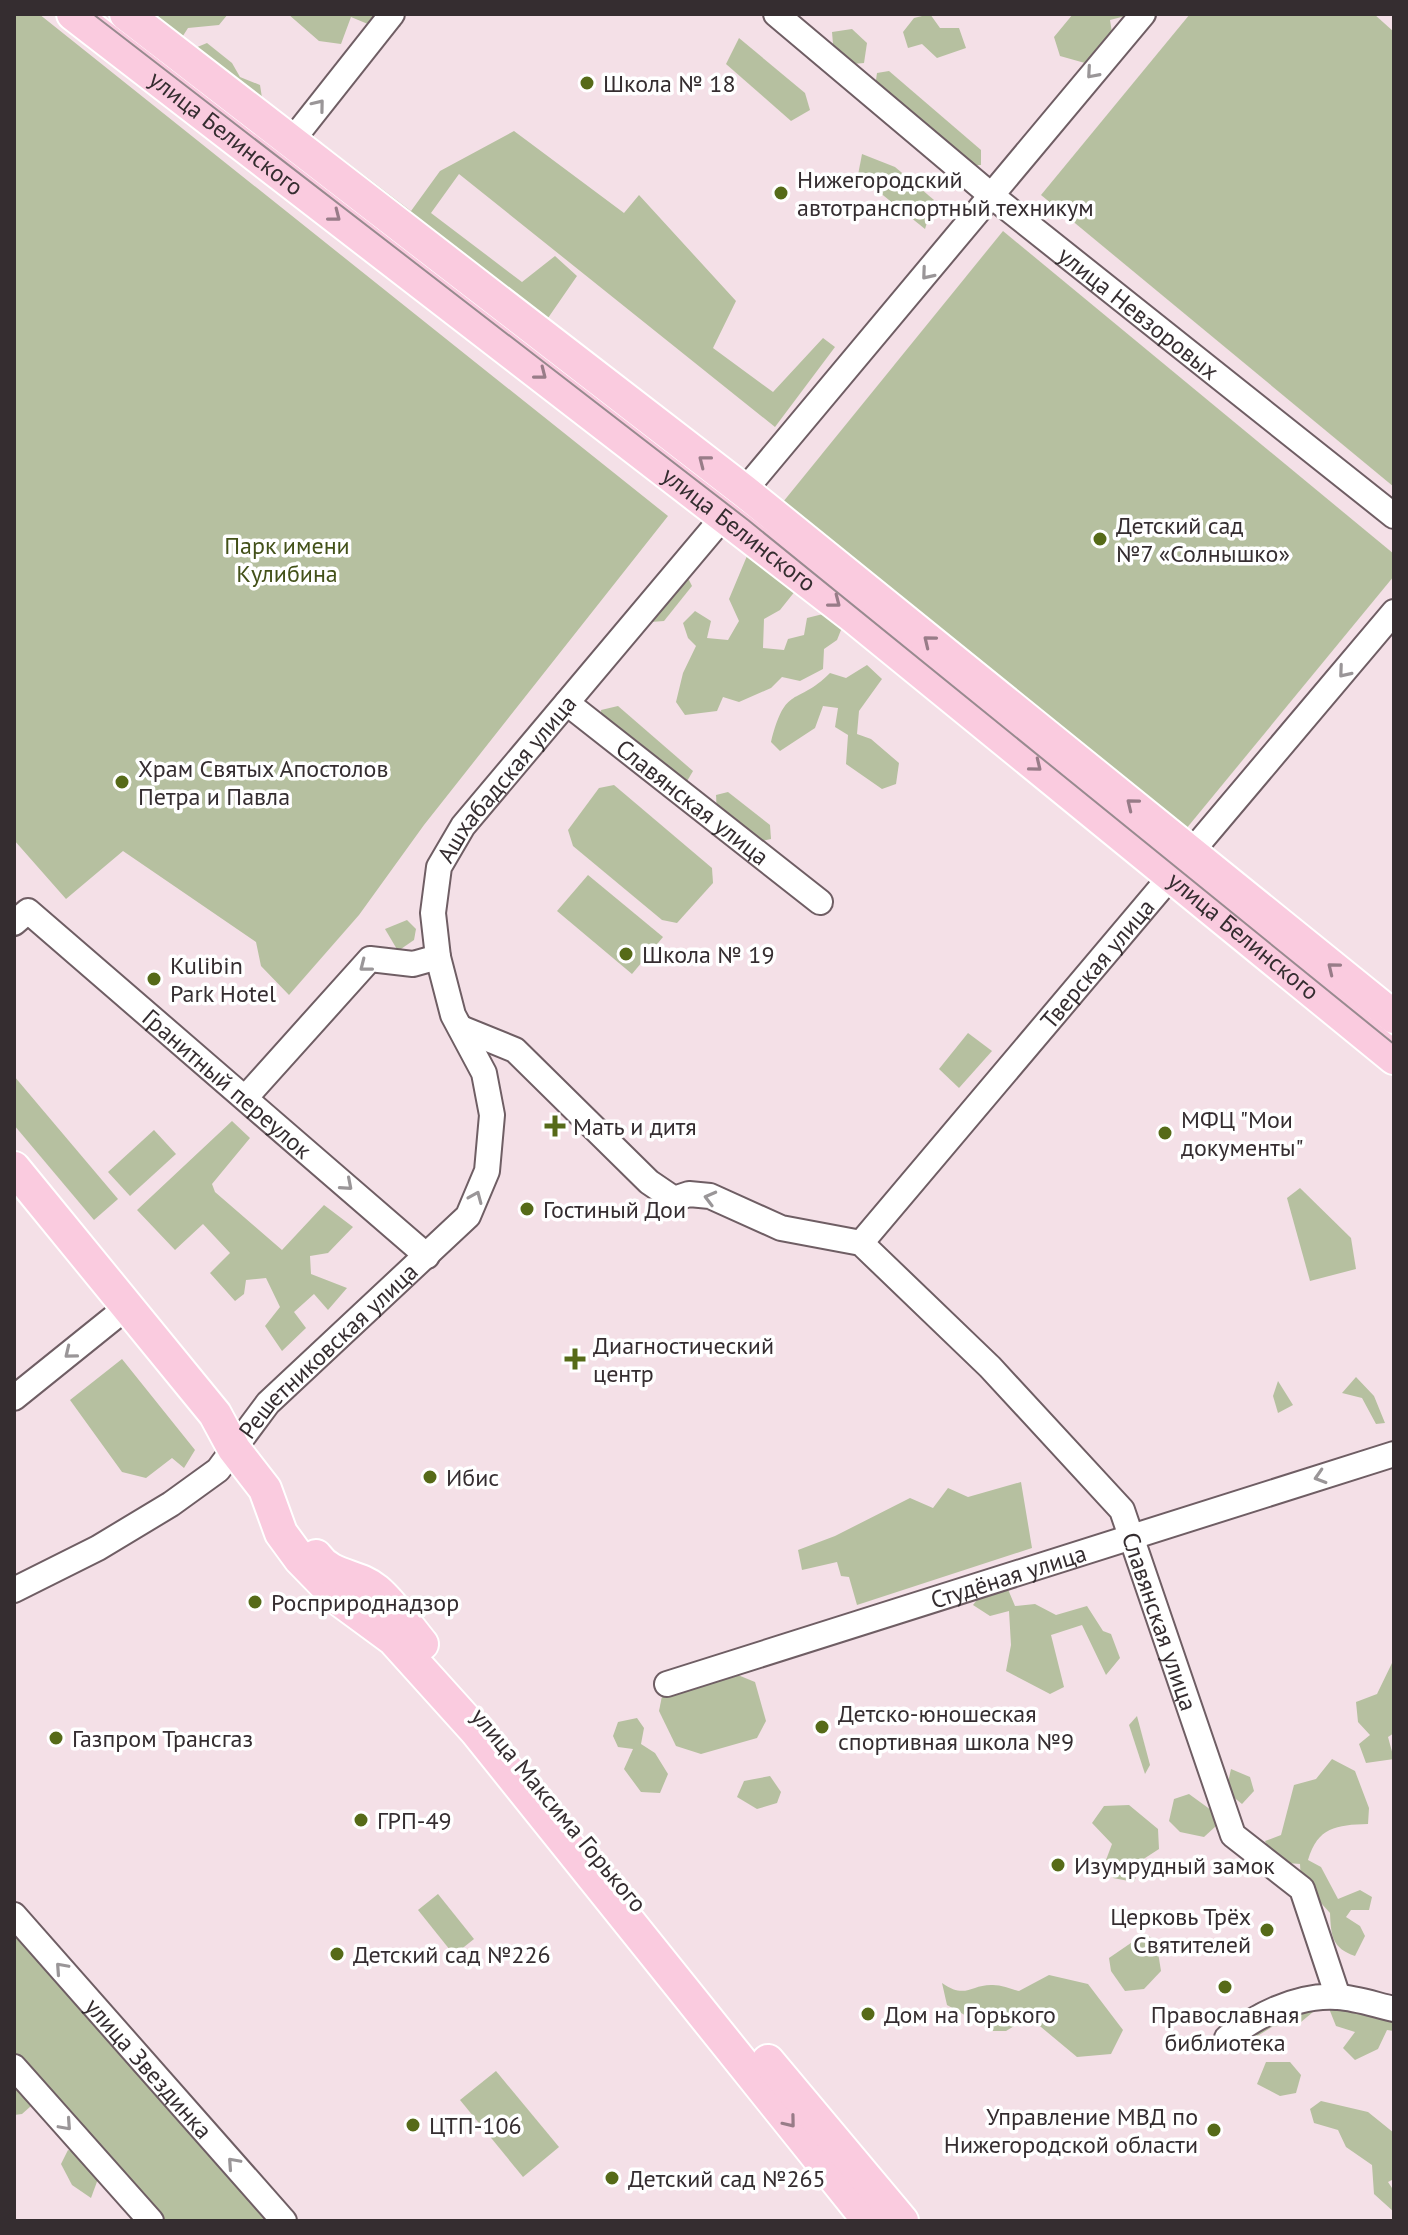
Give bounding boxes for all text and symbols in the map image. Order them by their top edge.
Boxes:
street label: улица Белинского [143,63,310,202]
one-way arrow [1087,64,1102,78]
place label: Школа № 18 [603,68,735,99]
marker: Школа № 18 [578,74,596,92]
one-way arrow [309,100,324,114]
place label: Нижегородский автотранспортный техникум [797,164,1094,223]
marker: Нижегородский автотранспортный техникум [772,184,790,202]
one-way arrow [326,206,341,220]
street label: улица Невзоровых [1052,239,1226,386]
one-way arrow [922,265,937,279]
one-way arrow [532,365,546,379]
one-way arrow [699,456,713,470]
street label: улица Белинского [656,459,823,598]
place label: Детский сад №7 «Солнышко» [1116,510,1290,569]
park label: Парк имени Кулибина [224,530,350,589]
marker: Детский сад №7 «Солнышко» [1091,530,1109,548]
one-way arrow [826,593,841,607]
one-way arrow [923,636,938,650]
one-way arrow [1339,663,1354,678]
street label: Ашхабадская улица [430,688,583,868]
street label: Славянская улица [610,732,776,872]
place label: Храм Святых Апостолов Петра и Павла [138,753,388,812]
one-way arrow [1027,756,1042,771]
marker: Храм Святых Апостолов Петра и Павла [113,773,131,791]
one-way arrow [1126,799,1141,814]
street label: улица Белинского [1162,864,1326,1006]
street label: Тверская улица [1033,892,1161,1035]
place label: Школа № 19 [642,939,774,970]
marker: Школа № 19 [617,945,635,963]
place label: Kulibin Park Hotel [170,950,276,1009]
one-way arrow [359,957,374,971]
one-way arrow [1328,963,1343,977]
marker: Kulibin Park Hotel [145,970,163,988]
street label: Гранитный переулок [136,1002,319,1165]
place label: МФЦ "Мои документы" [1181,1104,1304,1163]
place label: Мать и дитя [573,1111,697,1142]
marker: Мать и дитя [544,1115,566,1137]
marker: МФЦ "Мои документы" [1156,1124,1174,1142]
one-way arrow [337,1175,352,1190]
one-way arrow [466,1191,482,1205]
one-way arrow [703,1191,717,1208]
place label: Гостиный Дои [543,1194,686,1225]
marker: Гостиный Дои [518,1200,536,1218]
street label: Решетниковская улица [231,1256,424,1445]
place label: Диагностический центр [593,1330,774,1389]
one-way arrow [64,1343,79,1357]
marker: Диагностический центр [564,1348,586,1370]
place label: Ибис [446,1462,499,1493]
marker: Ибис [421,1468,439,1486]
one-way arrow [1313,1468,1327,1484]
street label: Славянская улица [1115,1528,1205,1715]
street label: Студёная улица [927,1537,1090,1615]
place label: Росприроднадзор [271,1587,459,1618]
marker: Росприроднадзор [246,1593,264,1611]
place label: Детско-юношеская спортивная школа №9 [838,1698,1074,1757]
street label: улица Максима Горького [464,1701,654,1919]
marker: Детско-юношеская спортивная школа №9 [813,1718,831,1736]
place label: Газпром Трансгаз [72,1723,253,1754]
marker: Газпром Трансгаз [47,1729,65,1747]
place label: ГРП-49 [377,1805,452,1836]
marker: ГРП-49 [352,1811,370,1829]
place label: Изумрудный замок [1074,1850,1275,1881]
marker: Изумрудный замок [1049,1856,1067,1874]
place label: Церковь Трёх Святителей [1110,1901,1251,1960]
marker: Церковь Трёх Святителей [1258,1921,1276,1939]
place label: Детский сад №226 [353,1939,551,1970]
marker: Детский сад №226 [328,1945,346,1963]
one-way arrow [56,1962,70,1977]
marker: Православная библиотека [1216,1978,1234,1996]
street label: улица Звездинка [79,1991,219,2145]
place label: Дом на Горького [884,1999,1056,2030]
place label: Православная библиотека [1151,1999,1299,2058]
marker: Дом на Горького [859,2005,877,2023]
place label: Управление МВД по Нижегородской области [944,2101,1198,2160]
place label: ЦТП-106 [429,2110,522,2141]
one-way arrow [780,2113,795,2127]
one-way arrow [57,2116,71,2131]
marker: ЦТП-106 [404,2116,422,2134]
marker: Управление МВД по Нижегородской области [1205,2121,1223,2139]
one-way arrow [228,2157,242,2172]
place label: Детский сад №265 [628,2163,826,2194]
marker: Детский сад №265 [603,2169,621,2187]

